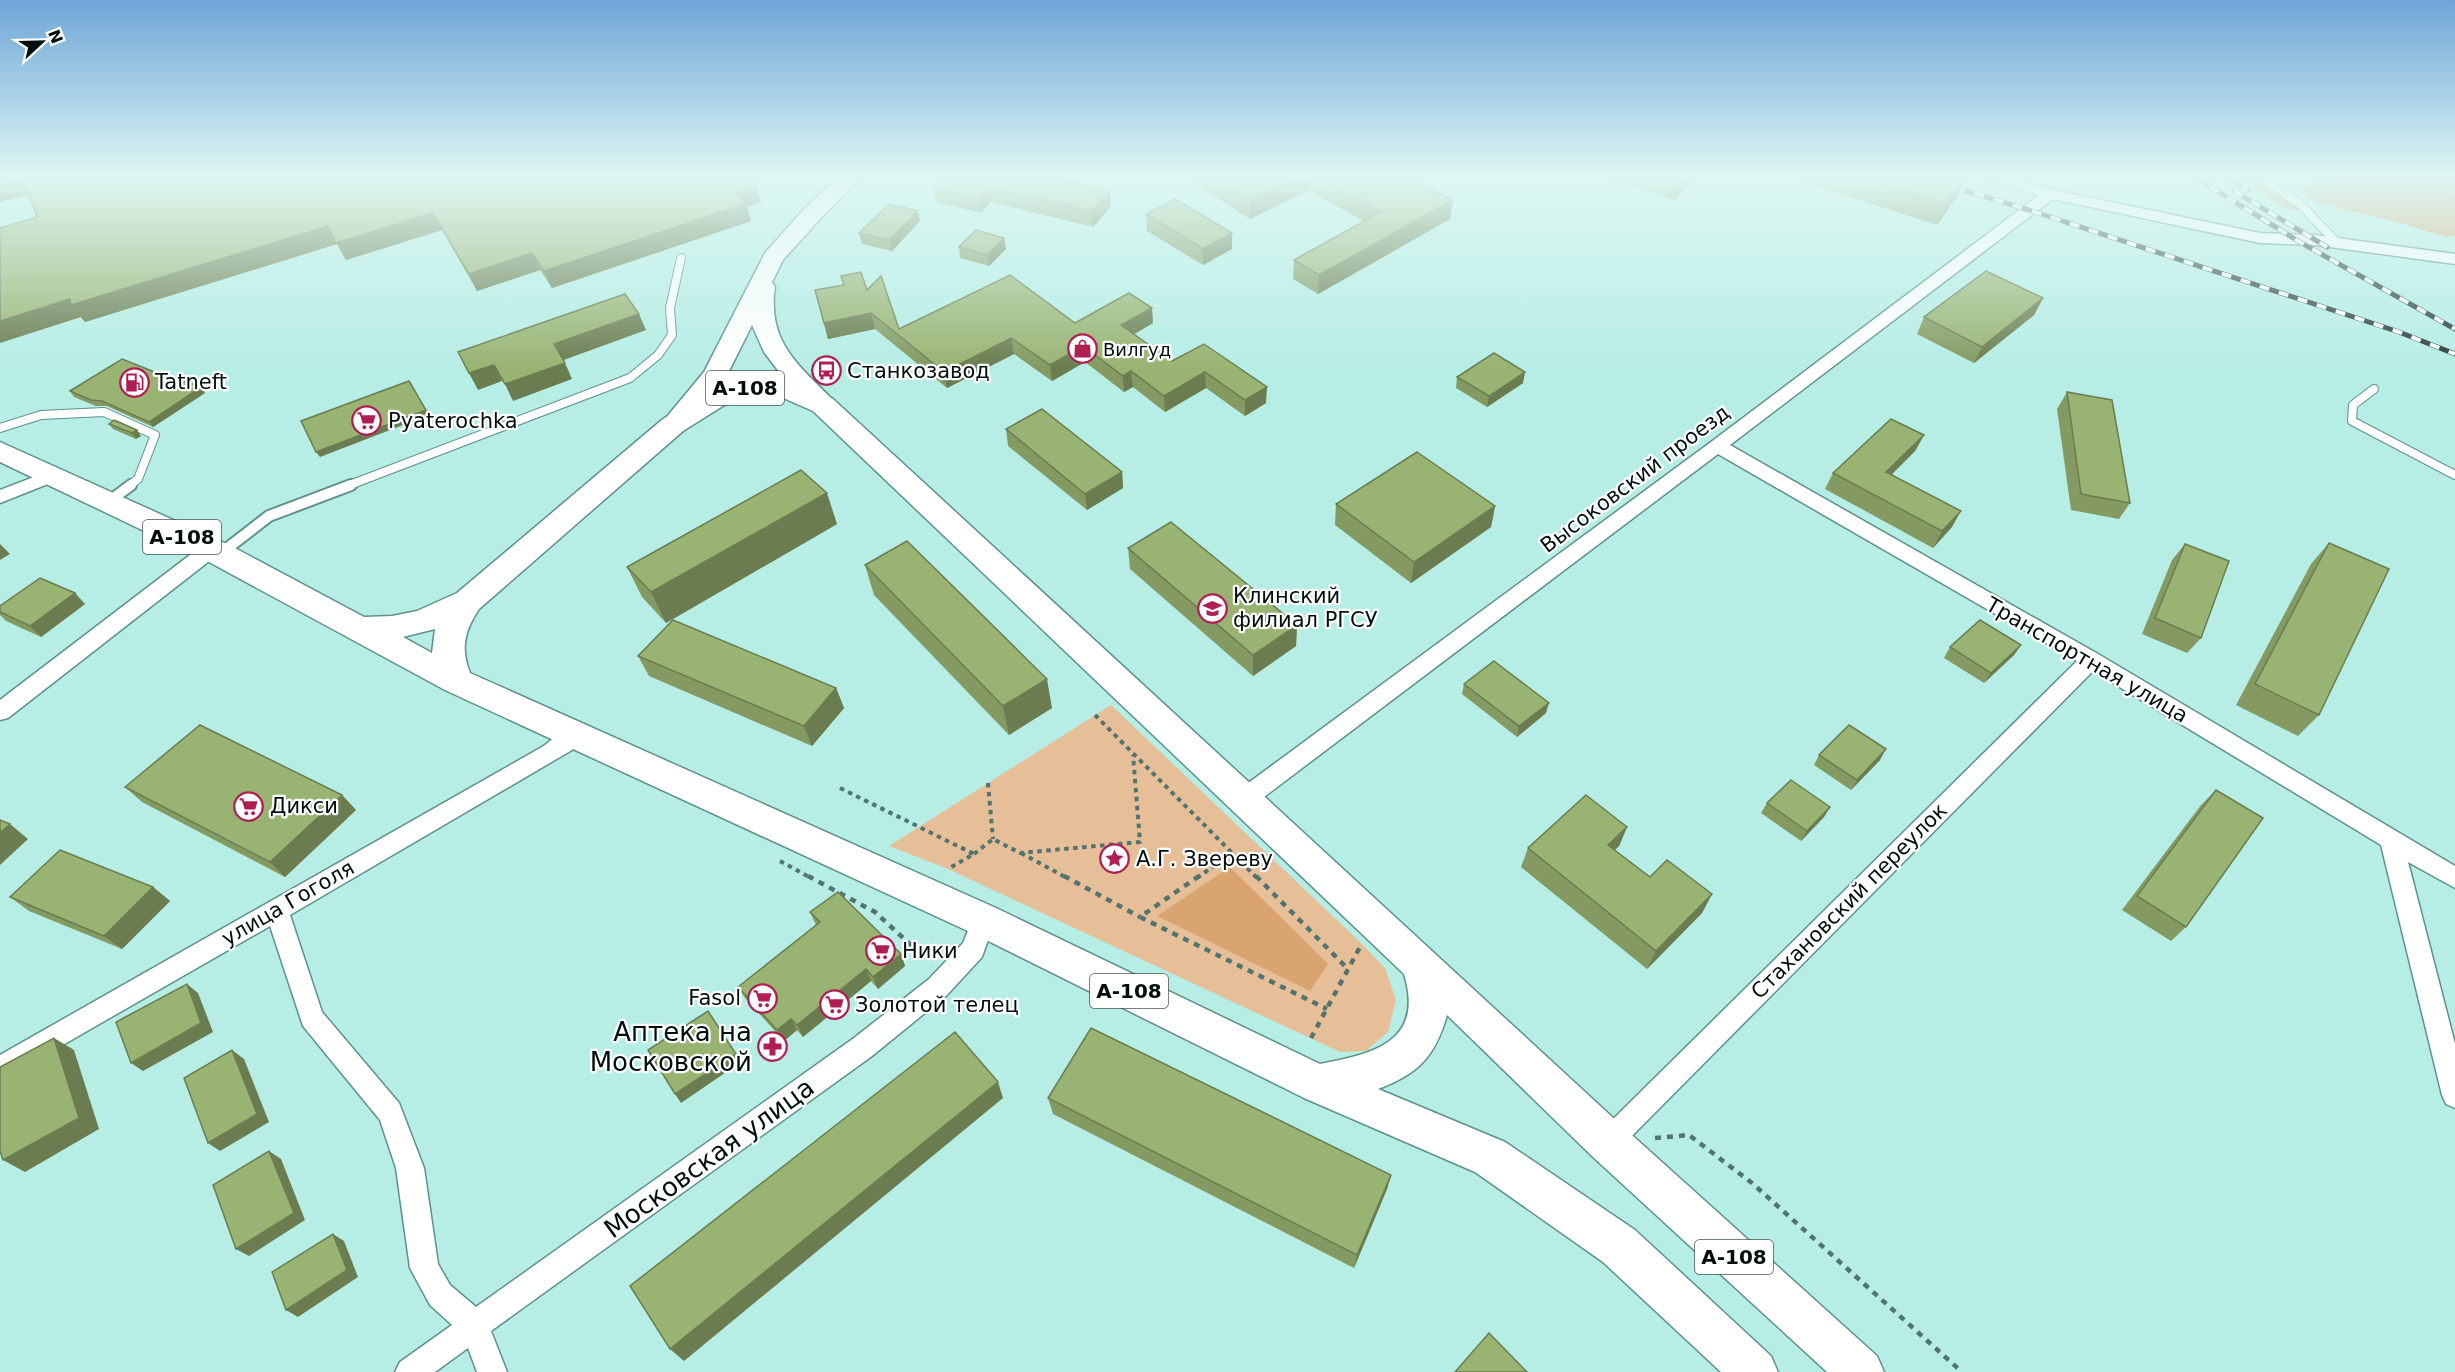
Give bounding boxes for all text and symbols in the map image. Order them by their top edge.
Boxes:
north arrow [12,12,72,72]
text: N [44,27,67,46]
shop icon: Вилгуд [1066,333,1098,365]
place label: Вилгуд [1103,339,1171,360]
bus stop icon: Станкозавод [810,355,842,387]
place label: Станкозавод [847,359,990,383]
fuel station icon: Tatneft [118,366,150,398]
place label: Tatneft [154,370,227,394]
road number: А-108 [706,371,784,405]
street label: Высоковский проезд [1536,400,1734,558]
supermarket icon: Pyaterochka [351,405,383,437]
place label: Pyaterochka [388,409,518,433]
road number: А-108 [143,520,221,554]
place label: Клинский филиал РГСУ [1233,584,1378,632]
school or university icon: Клинский филиал РГСУ [1196,592,1228,624]
street label: Транспортная улица [1981,592,2192,728]
supermarket icon: Дикси [233,790,265,822]
place label: Дикси [270,794,338,818]
street label: Стахановский переулок [1746,798,1952,1004]
place icon: А.Г. Звереву [1099,843,1131,875]
place label: А.Г. Звереву [1136,847,1273,871]
street label: улица Гоголя [218,855,358,951]
supermarket icon: Ники [865,935,897,967]
place label: Ники [902,939,958,963]
road number: А-108 [1090,974,1168,1008]
supermarket icon: Fasol [746,982,778,1014]
place label: Fasol [688,986,741,1010]
supermarket icon: Золотой телец [818,989,850,1021]
place label: Золотой телец [855,993,1019,1017]
place label: Аптека на Московской [590,1017,752,1077]
pharmacy icon: Аптека на Московской [757,1031,789,1063]
street label: Московская улица [598,1072,820,1244]
road number: А-108 [1695,1240,1773,1274]

